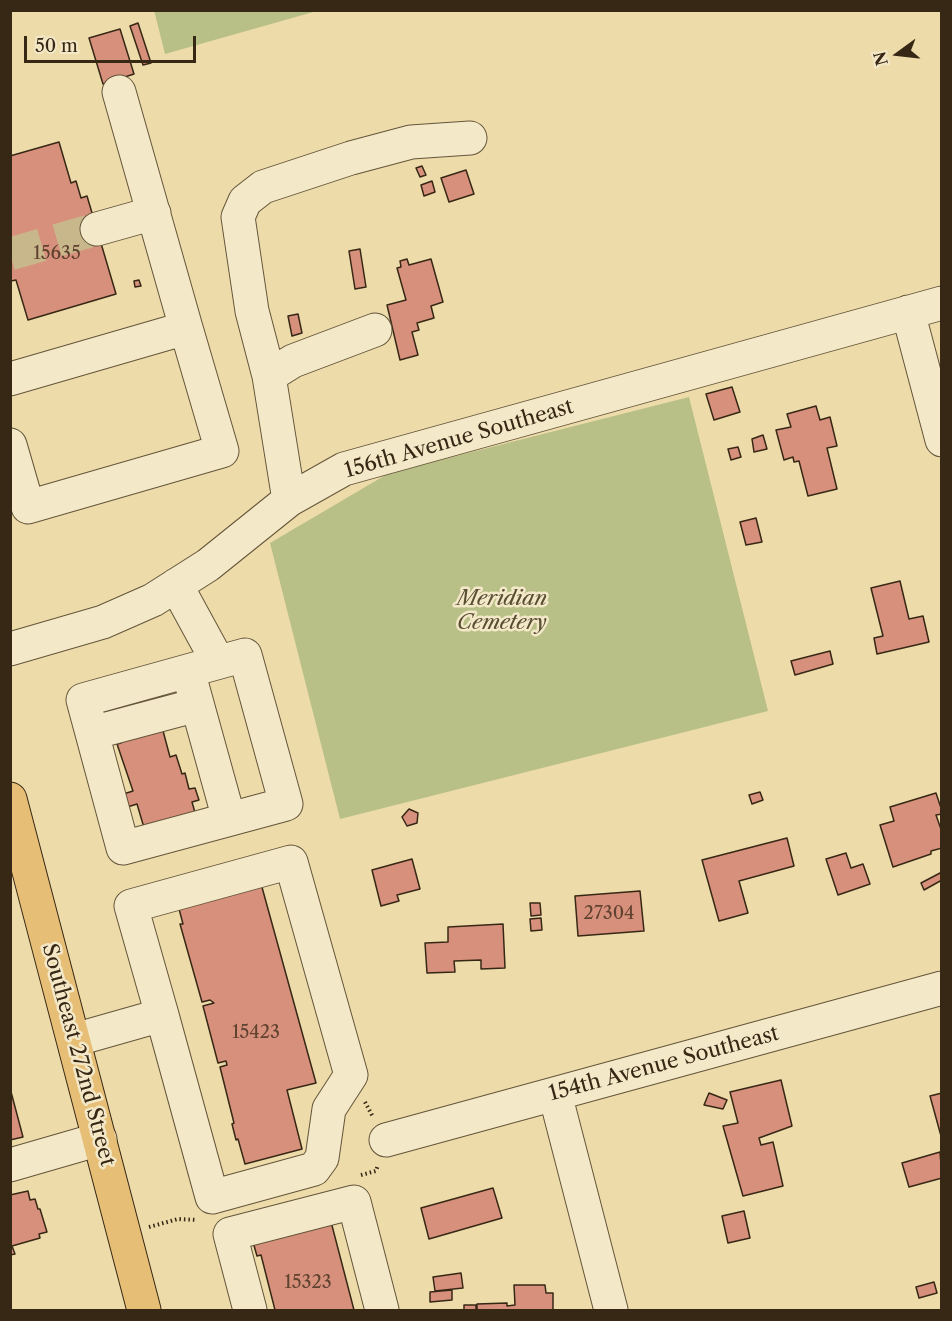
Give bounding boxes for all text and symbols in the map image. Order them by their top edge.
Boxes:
scale bar [27,24,200,62]
north arrow [868,24,928,84]
text: 50 m [35,35,78,57]
text: N [869,49,892,68]
house number: 15635 [33,243,81,265]
street label: 156th Avenue Southeast [342,394,576,484]
park label: Meridian Cemetery [457,586,547,636]
house number: 27304 [584,903,634,925]
street label: Southeast 272nd Street [36,941,120,1169]
street label: 154th Avenue Southeast [546,1021,782,1107]
house number: 15423 [232,1022,280,1044]
house number: 15323 [284,1272,332,1294]

